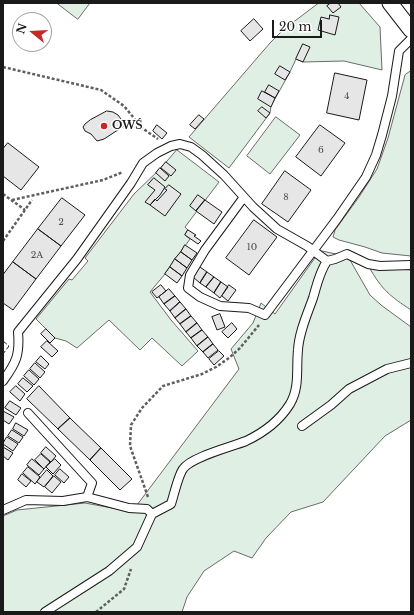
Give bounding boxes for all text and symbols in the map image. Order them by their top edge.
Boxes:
north arrow [12,12,52,52]
scale bar [274,12,324,38]
text: 20 m [279,19,311,34]
text: N [13,22,30,36]
house number: 4 [344,91,350,101]
place label: OWŚ [112,119,143,133]
marker: OWŚ [99,121,109,131]
house number: 6 [318,145,324,155]
house number: 8 [283,192,289,202]
house number: 2 [58,217,64,227]
house number: 10 [247,242,257,252]
house number: 2A [31,250,43,260]

